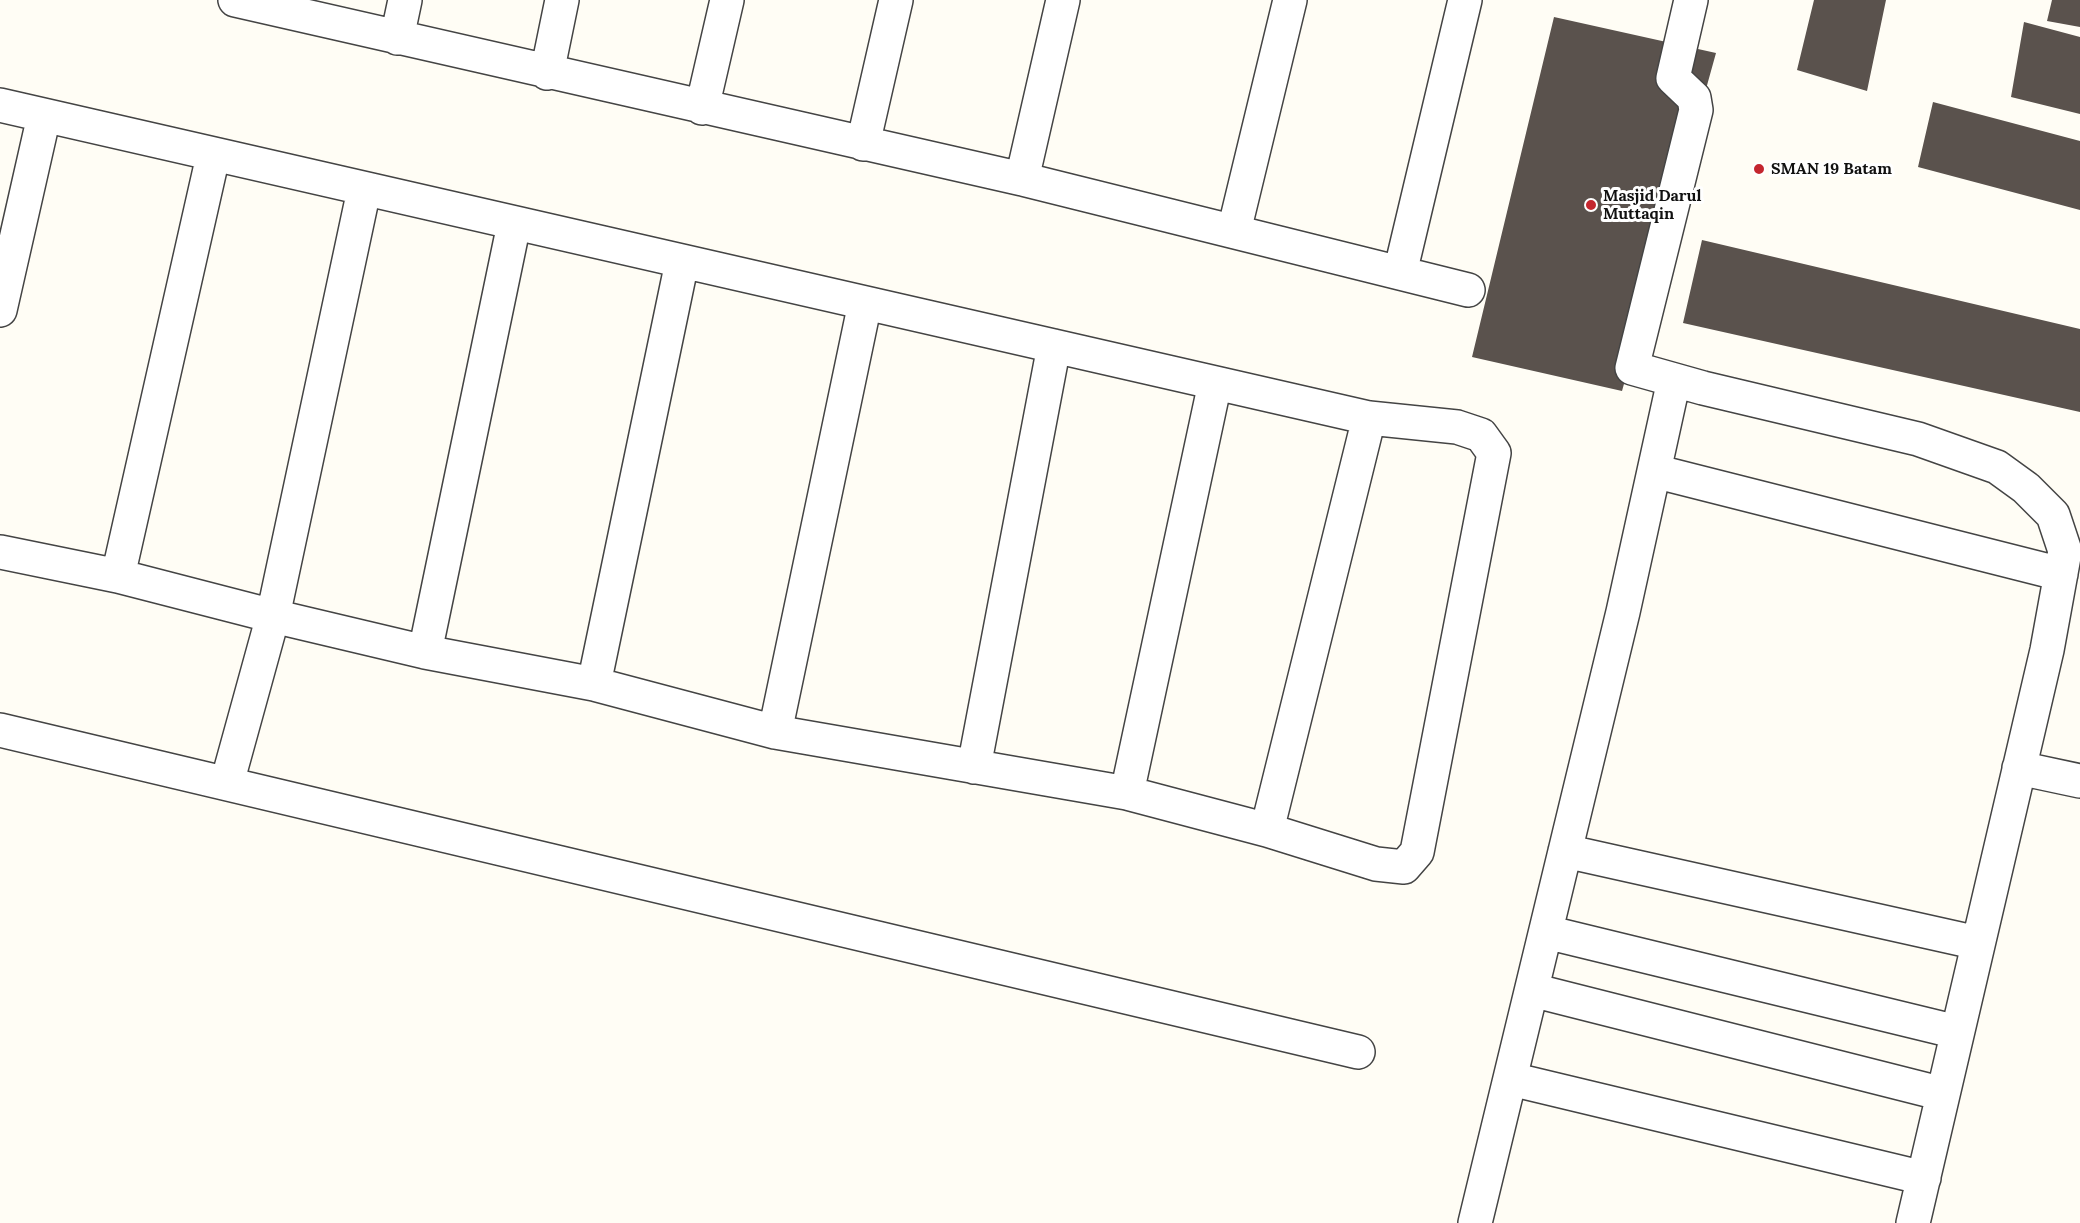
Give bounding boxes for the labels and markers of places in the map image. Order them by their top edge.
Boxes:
place label: SMAN 19 Batam [1771,159,1892,179]
marker: SMAN 19 Batam [1752,162,1766,176]
place label: Masjid Darul Muttaqin [1603,186,1701,224]
marker: Masjid Darul Muttaqin [1584,198,1598,212]

